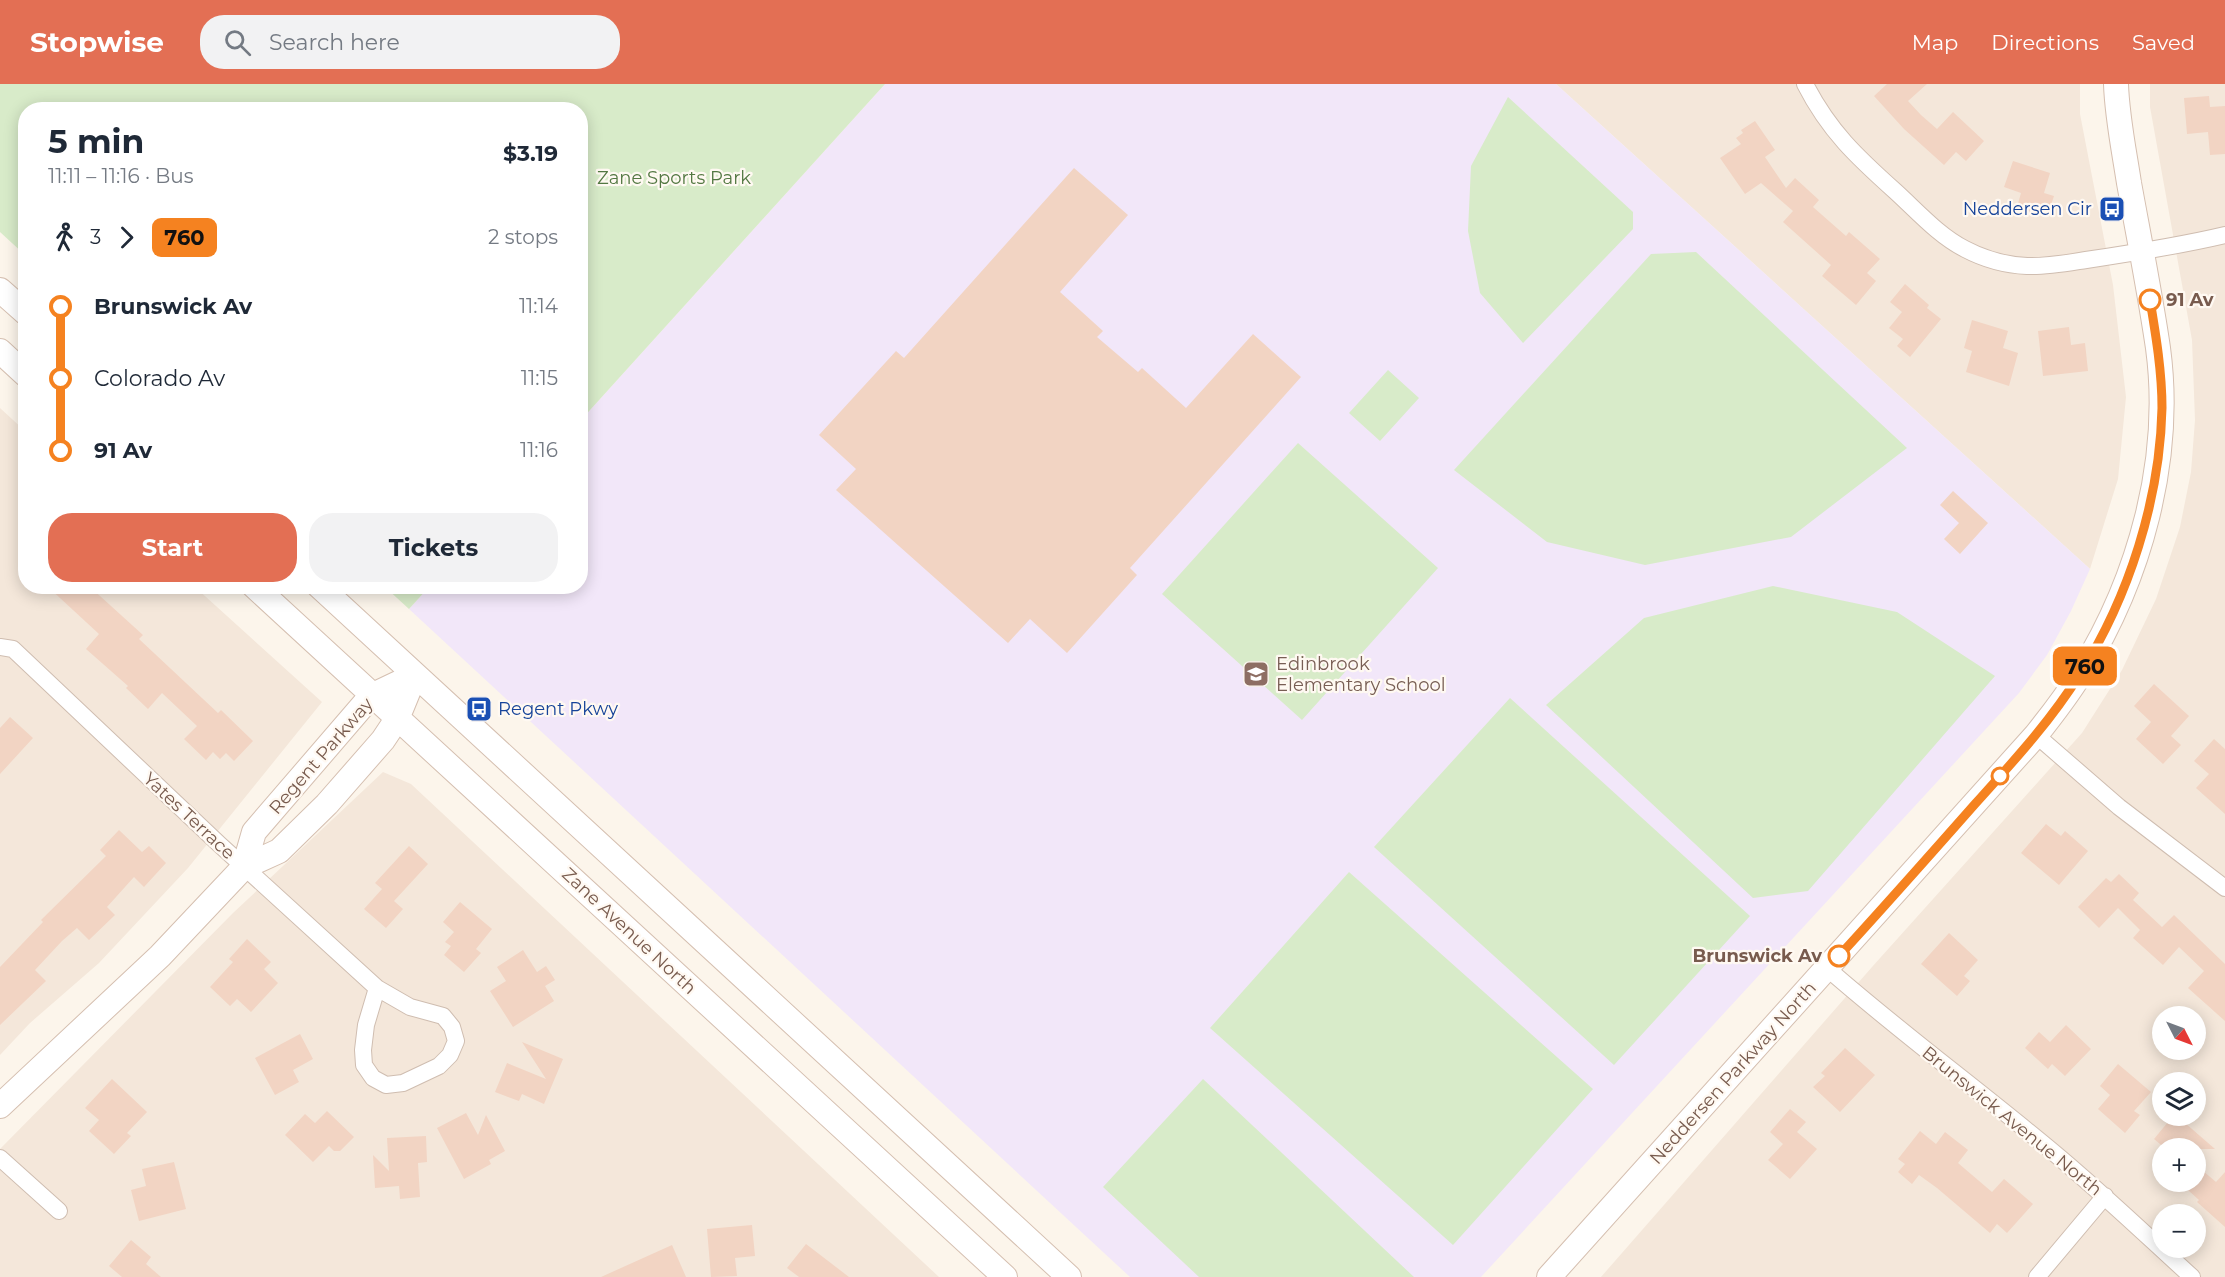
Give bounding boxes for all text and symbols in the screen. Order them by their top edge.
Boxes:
search box [200,15,620,69]
text: Stopwise [30,25,164,59]
icon: search [221,26,254,59]
text: Search here [269,29,400,56]
text: Map [1912,30,1958,55]
text: Directions [1991,30,2099,55]
text: Saved [2132,30,2195,55]
text: 5 min [48,121,144,161]
text: $3.19 [503,140,558,167]
text: 11:11 – 11:16 · Bus [48,164,193,188]
park label: Zane Sports Park [597,167,751,189]
bus stop icon: Neddersen Cir [2097,194,2127,224]
place label: Neddersen Cir [1963,198,2092,220]
icon: walk [48,221,81,254]
icon: forward [110,221,143,254]
text: 3 [90,225,101,249]
text: 760 [164,225,205,250]
text: 2 stops [488,225,558,249]
marker: 91 Av [2139,289,2161,311]
place label: 91 Av [2166,289,2214,311]
text: Brunswick Av [94,293,252,320]
text: 11:14 [519,294,558,318]
text: Colorado Av [94,365,225,392]
text: 11:15 [521,366,558,390]
text: 91 Av [94,437,152,464]
text: 11:16 [520,438,558,462]
button: Start [48,513,297,582]
button: Tickets [309,513,558,582]
line badge: 760 [2050,646,2120,686]
place label: Edinbrook Elementary School [1276,653,1446,696]
text: 760 [2065,654,2105,679]
school or university icon: Edinbrook Elementary School [1241,659,1271,689]
street label: Regent Parkway [264,693,378,819]
bus stop icon: Regent Pkwy [464,694,494,724]
place label: Regent Pkwy [498,698,618,720]
unlabelled marker [1991,767,2009,785]
street label: Yates Terrace [139,768,240,864]
street label: Zane Avenue North [557,863,701,999]
place label: Brunswick Av [1693,945,1822,967]
marker: Brunswick Av [1828,945,1850,967]
street label: Neddersen Parkway North [1645,977,1821,1169]
north arrow [2152,1006,2206,1060]
map controls [2152,1006,2206,1258]
street label: Brunswick Avenue North [1918,1042,2106,1200]
button: layers [2152,1072,2206,1126]
button: + [2152,1138,2206,1192]
button: − [2152,1204,2206,1258]

